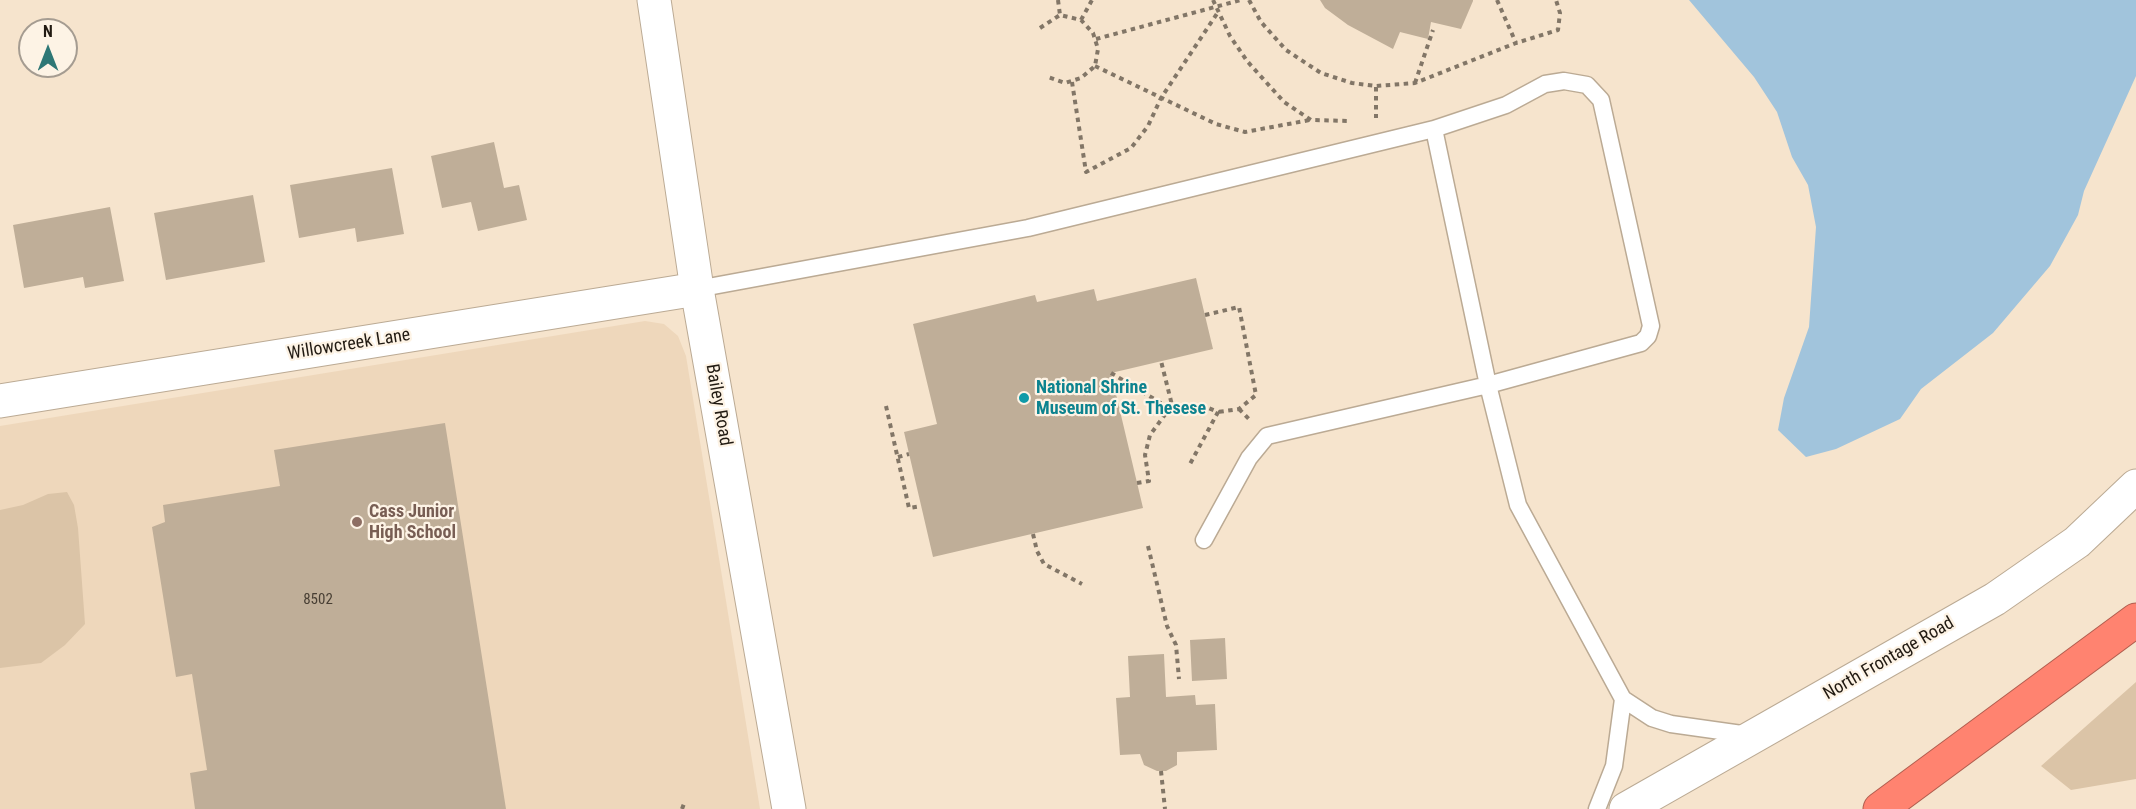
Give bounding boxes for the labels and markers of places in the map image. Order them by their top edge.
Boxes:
place label: National Shrine Museum of St. Thesese [1036,377,1206,420]
marker: National Shrine Museum of St. Thesese [1017,391,1031,405]
place label: Cass Junior High School [369,501,456,544]
marker: Cass Junior High School [350,515,364,529]

